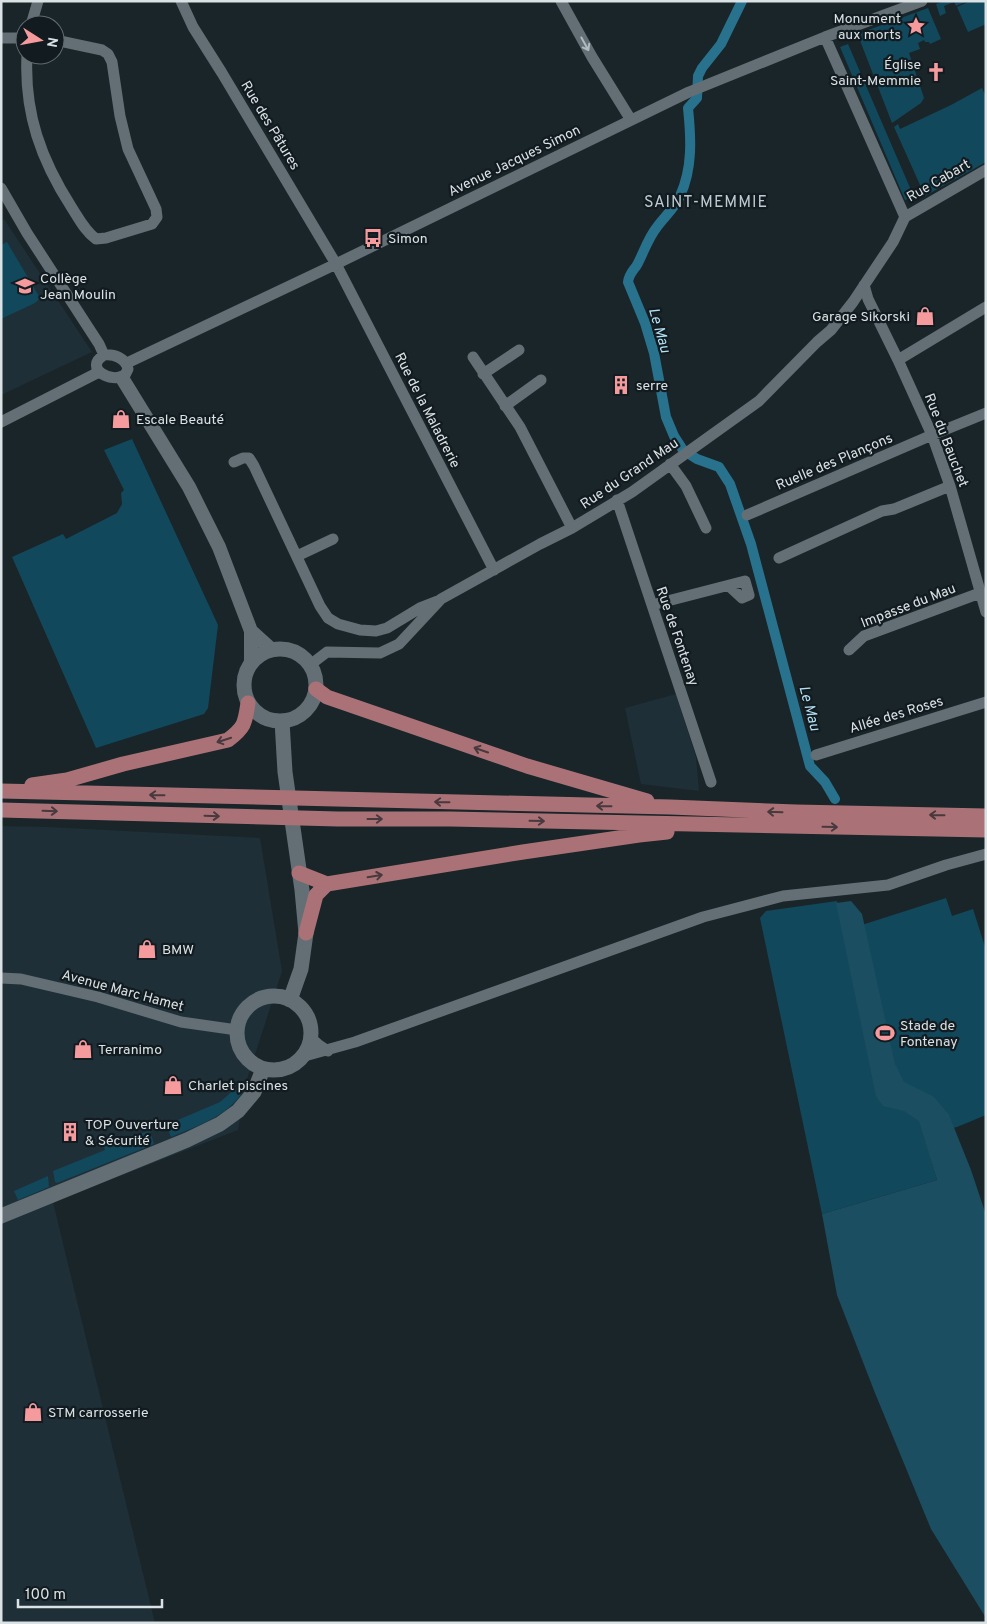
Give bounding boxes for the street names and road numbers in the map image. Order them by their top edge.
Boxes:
street label: Rue des Pâtures [236,78,303,173]
street label: Avenue Jacques Simon [446,122,584,201]
street label: Rue Cabart [904,156,974,206]
street label: Rue de la Maladrerie [390,350,463,471]
street label: Rue du Bauchet [920,391,971,490]
street label: Ruelle des Plançons [774,430,896,495]
street label: Rue du Grand Mau [578,435,682,513]
street label: Impasse du Mau [859,580,958,632]
street label: Rue de Fontenay [652,585,702,688]
street label: Allée des Roses [847,693,945,738]
street label: Avenue Marc Hamet [60,967,185,1016]

